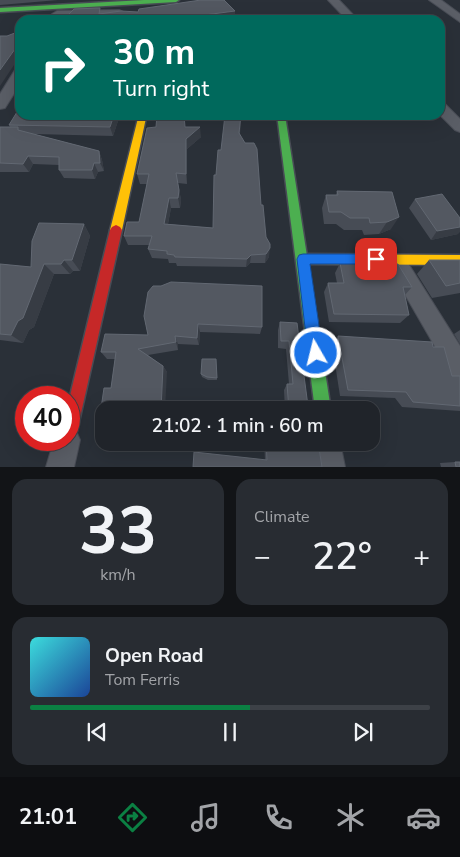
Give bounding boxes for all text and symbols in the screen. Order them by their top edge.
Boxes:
text: 30 m [113,29,195,76]
icon: right [30,35,95,100]
text: Turn right [113,74,209,104]
pin [355,238,397,280]
icon: arrive [362,245,390,273]
position arrow [289,326,341,378]
speed limit sign: 40 [15,386,80,451]
text: 21:02 · 1 min · 60 m [152,413,323,439]
text: 33 [79,487,157,576]
text: Climate [254,506,309,528]
text: 22° [312,531,372,582]
text: − [254,538,271,576]
text: + [413,538,430,576]
text: km/h [100,564,136,586]
text: Open Road [105,643,203,669]
text: Tom Ferris [105,669,180,691]
icon: previous [83,718,111,746]
icon: pause [216,718,244,746]
icon: next [349,718,377,746]
icon: directions [115,800,150,835]
icon: music [188,800,223,835]
icon: phone [261,800,296,835]
icon: climate [333,800,368,835]
icon: car [406,800,441,835]
text: 21:01 [19,802,77,832]

